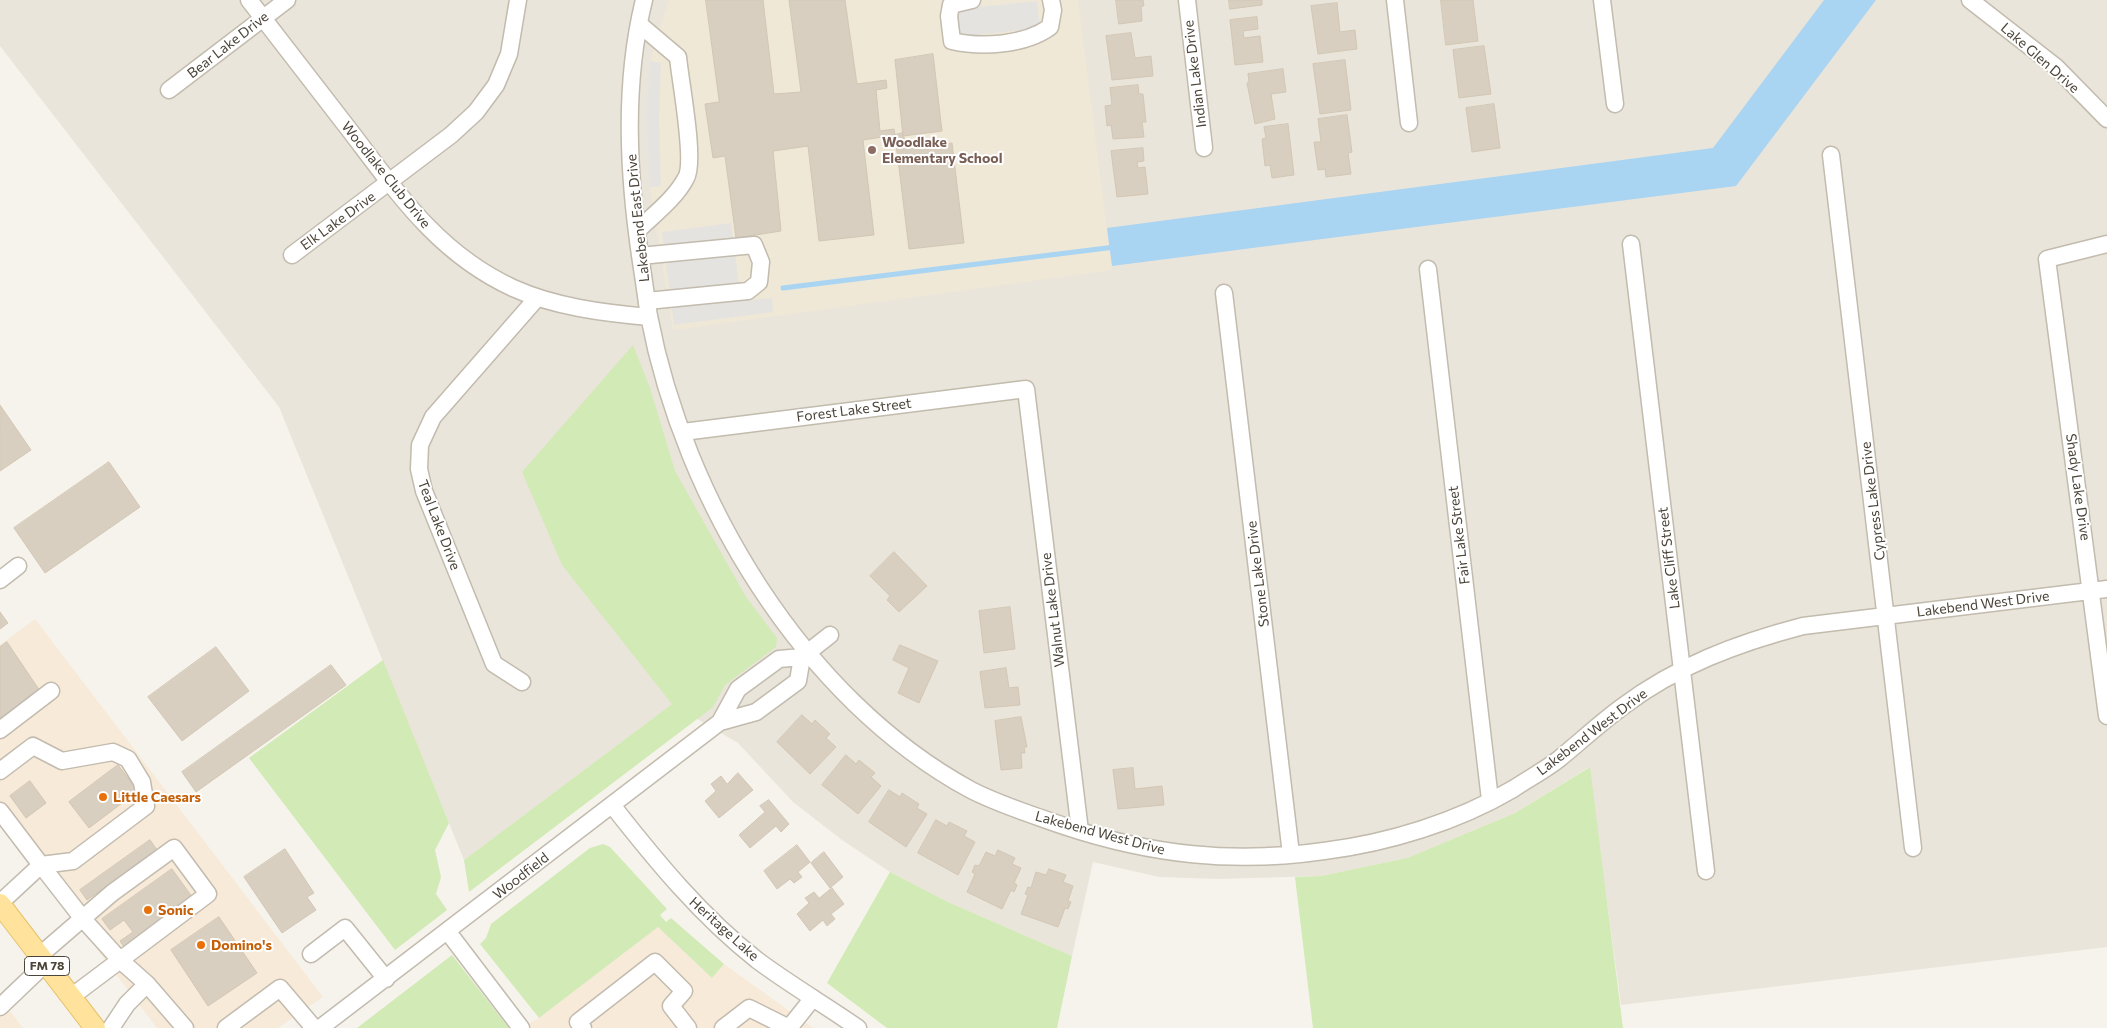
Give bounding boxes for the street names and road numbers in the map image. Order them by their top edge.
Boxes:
street label: Bear Lake Drive [184,8,272,82]
street label: Indian Lake Drive [1180,19,1210,129]
street label: Lake Glen Drive [1997,19,2083,97]
street label: Woodlake Club Drive [338,118,434,232]
street label: Lakebend East Drive [623,153,653,283]
street label: Elk Lake Drive [297,188,379,254]
street label: Forest Lake Street [795,395,913,425]
street label: Shady Lake Drive [2062,432,2094,542]
street label: Cypress Lake Drive [1857,441,1889,561]
street label: Teal Lake Drive [414,477,464,573]
street label: Fair Lake Street [1445,485,1473,585]
street label: Lake Cliff Street [1654,506,1684,610]
street label: Stone Lake Drive [1243,520,1273,628]
street label: Walnut Lake Drive [1038,552,1068,668]
street label: Lakebend West Drive [1916,588,2050,620]
street label: Lakebend West Drive [1534,685,1650,779]
street label: Lakebend West Drive [1033,808,1167,858]
street label: Woodfield [490,849,552,903]
street label: Heritage Lake [686,893,762,965]
road number: FM 78 [24,956,70,976]

